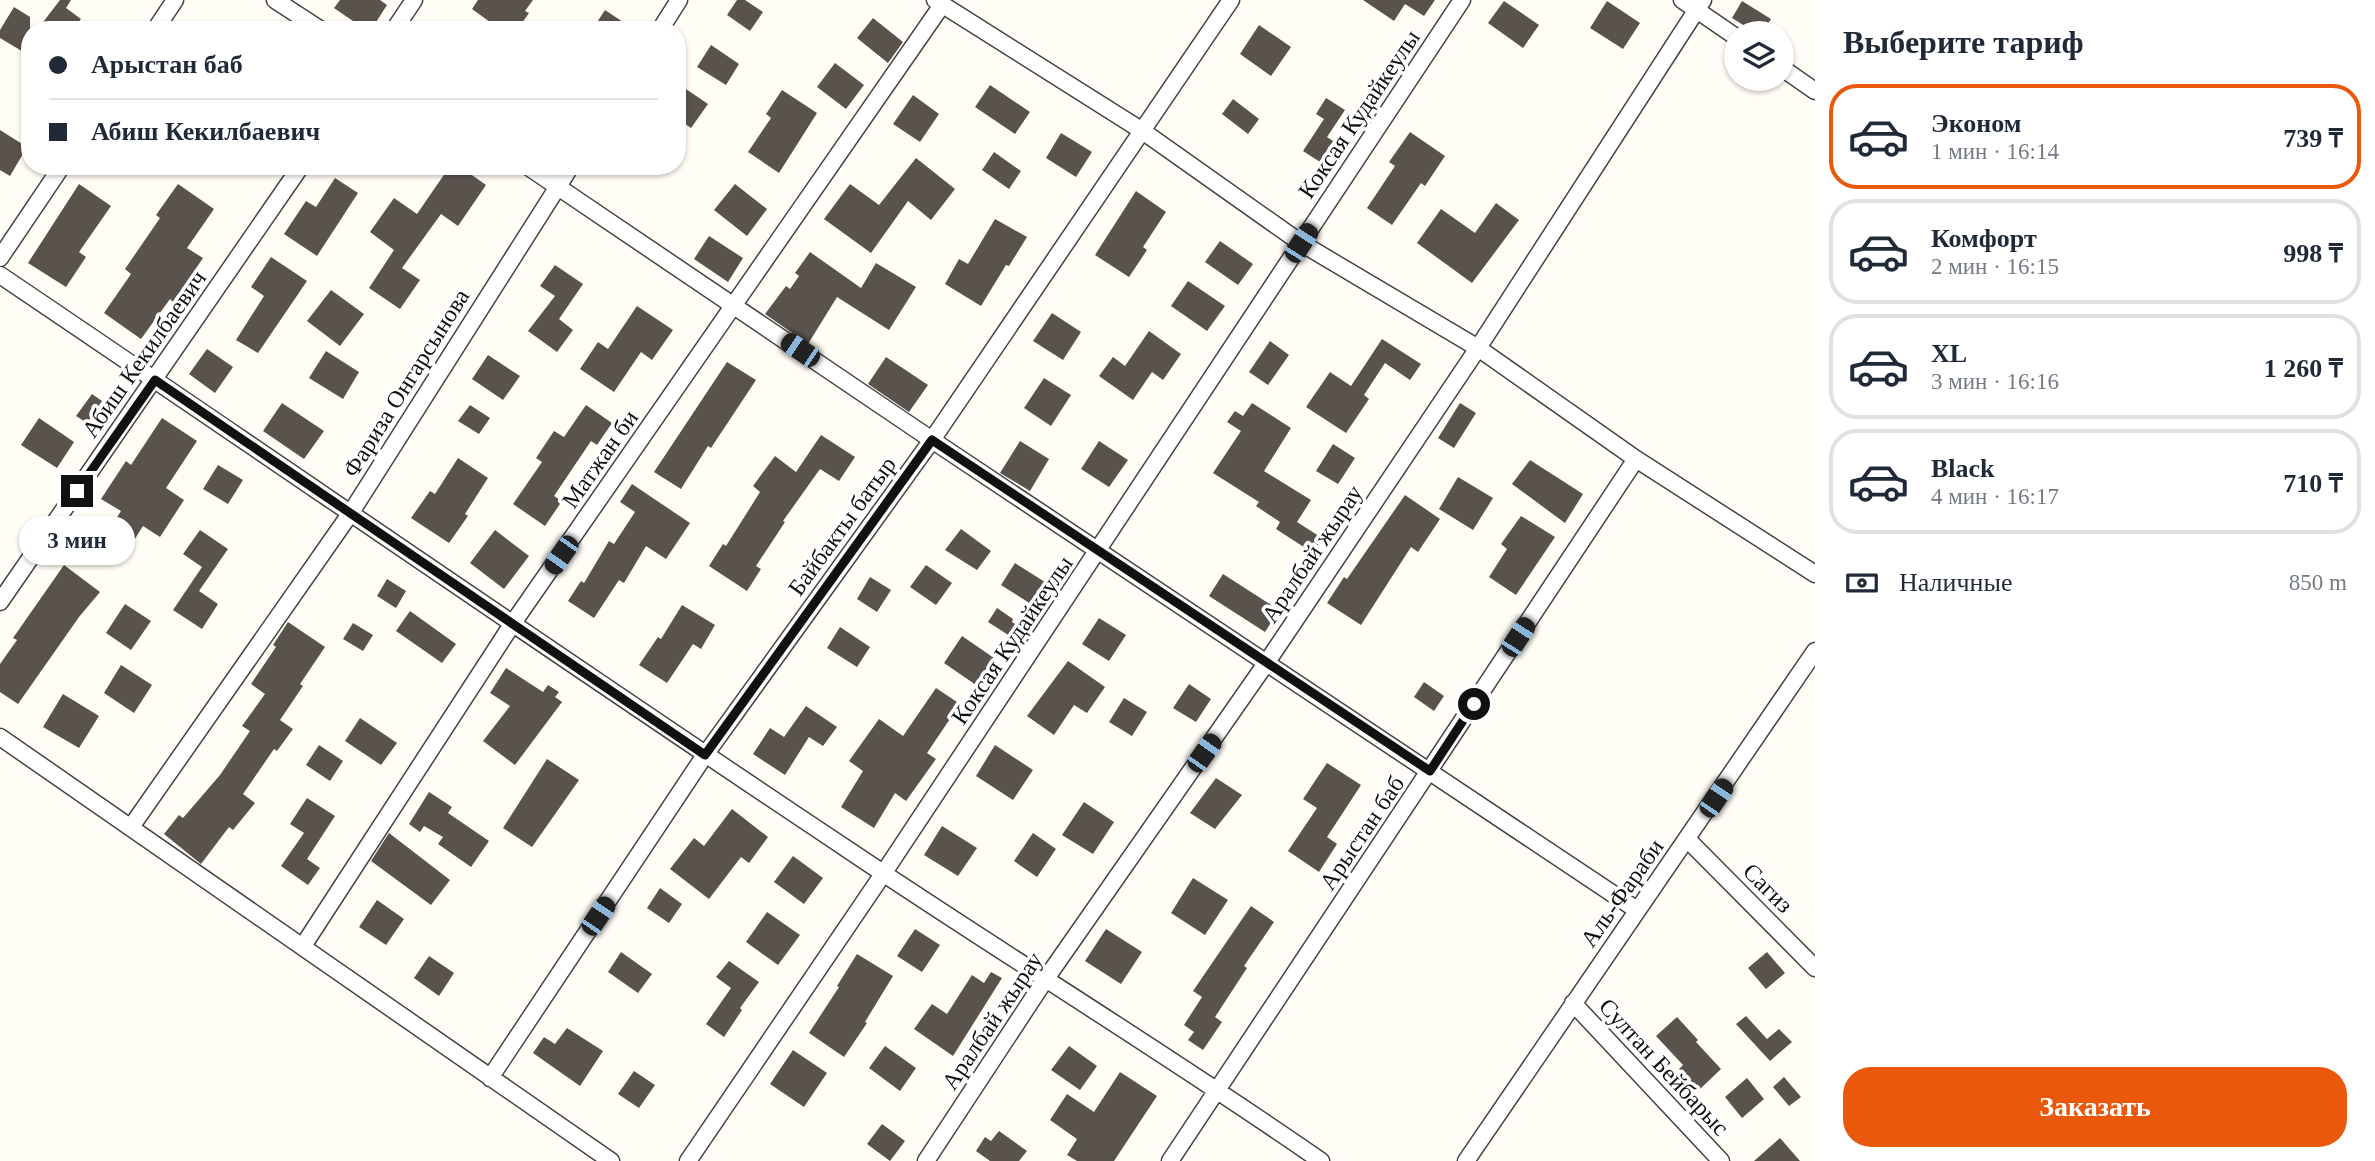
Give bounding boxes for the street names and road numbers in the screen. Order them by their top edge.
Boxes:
street label: Коксая Кудайкеулы [1293,25,1425,203]
street label: Абиш Кекилбаевич [77,266,211,442]
street label: Фариза Онгарсынова [338,284,475,482]
street label: Матжан би [557,405,643,513]
street label: Байбакты батыр [783,452,901,600]
street label: Аралбай жырау [1256,480,1368,628]
street label: Коксая Кудайкеулы [946,551,1078,729]
street label: Арыстан баб [1314,771,1410,895]
street label: Аль-Фараби [1575,834,1669,952]
street label: Сагиз [1738,858,1798,918]
street label: Аралбай жырау [936,947,1048,1095]
street label: Султан Бейбарыс [1594,993,1734,1141]

